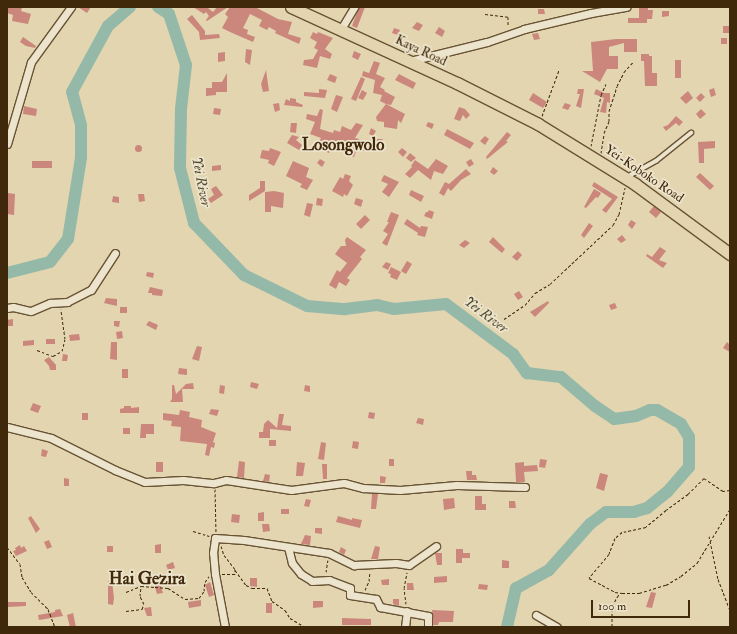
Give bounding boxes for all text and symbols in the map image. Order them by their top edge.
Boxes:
street label: Kaya Road [393,32,449,70]
district label: Losongwolo [302,135,384,155]
street label: Yei-Koboko Road [602,142,686,206]
water label: Yei River [188,156,214,208]
water label: Yei River [461,293,511,337]
district label: Hai Gezira [109,569,185,589]
scale bar [593,592,692,618]
text: 100 m [598,599,626,614]

